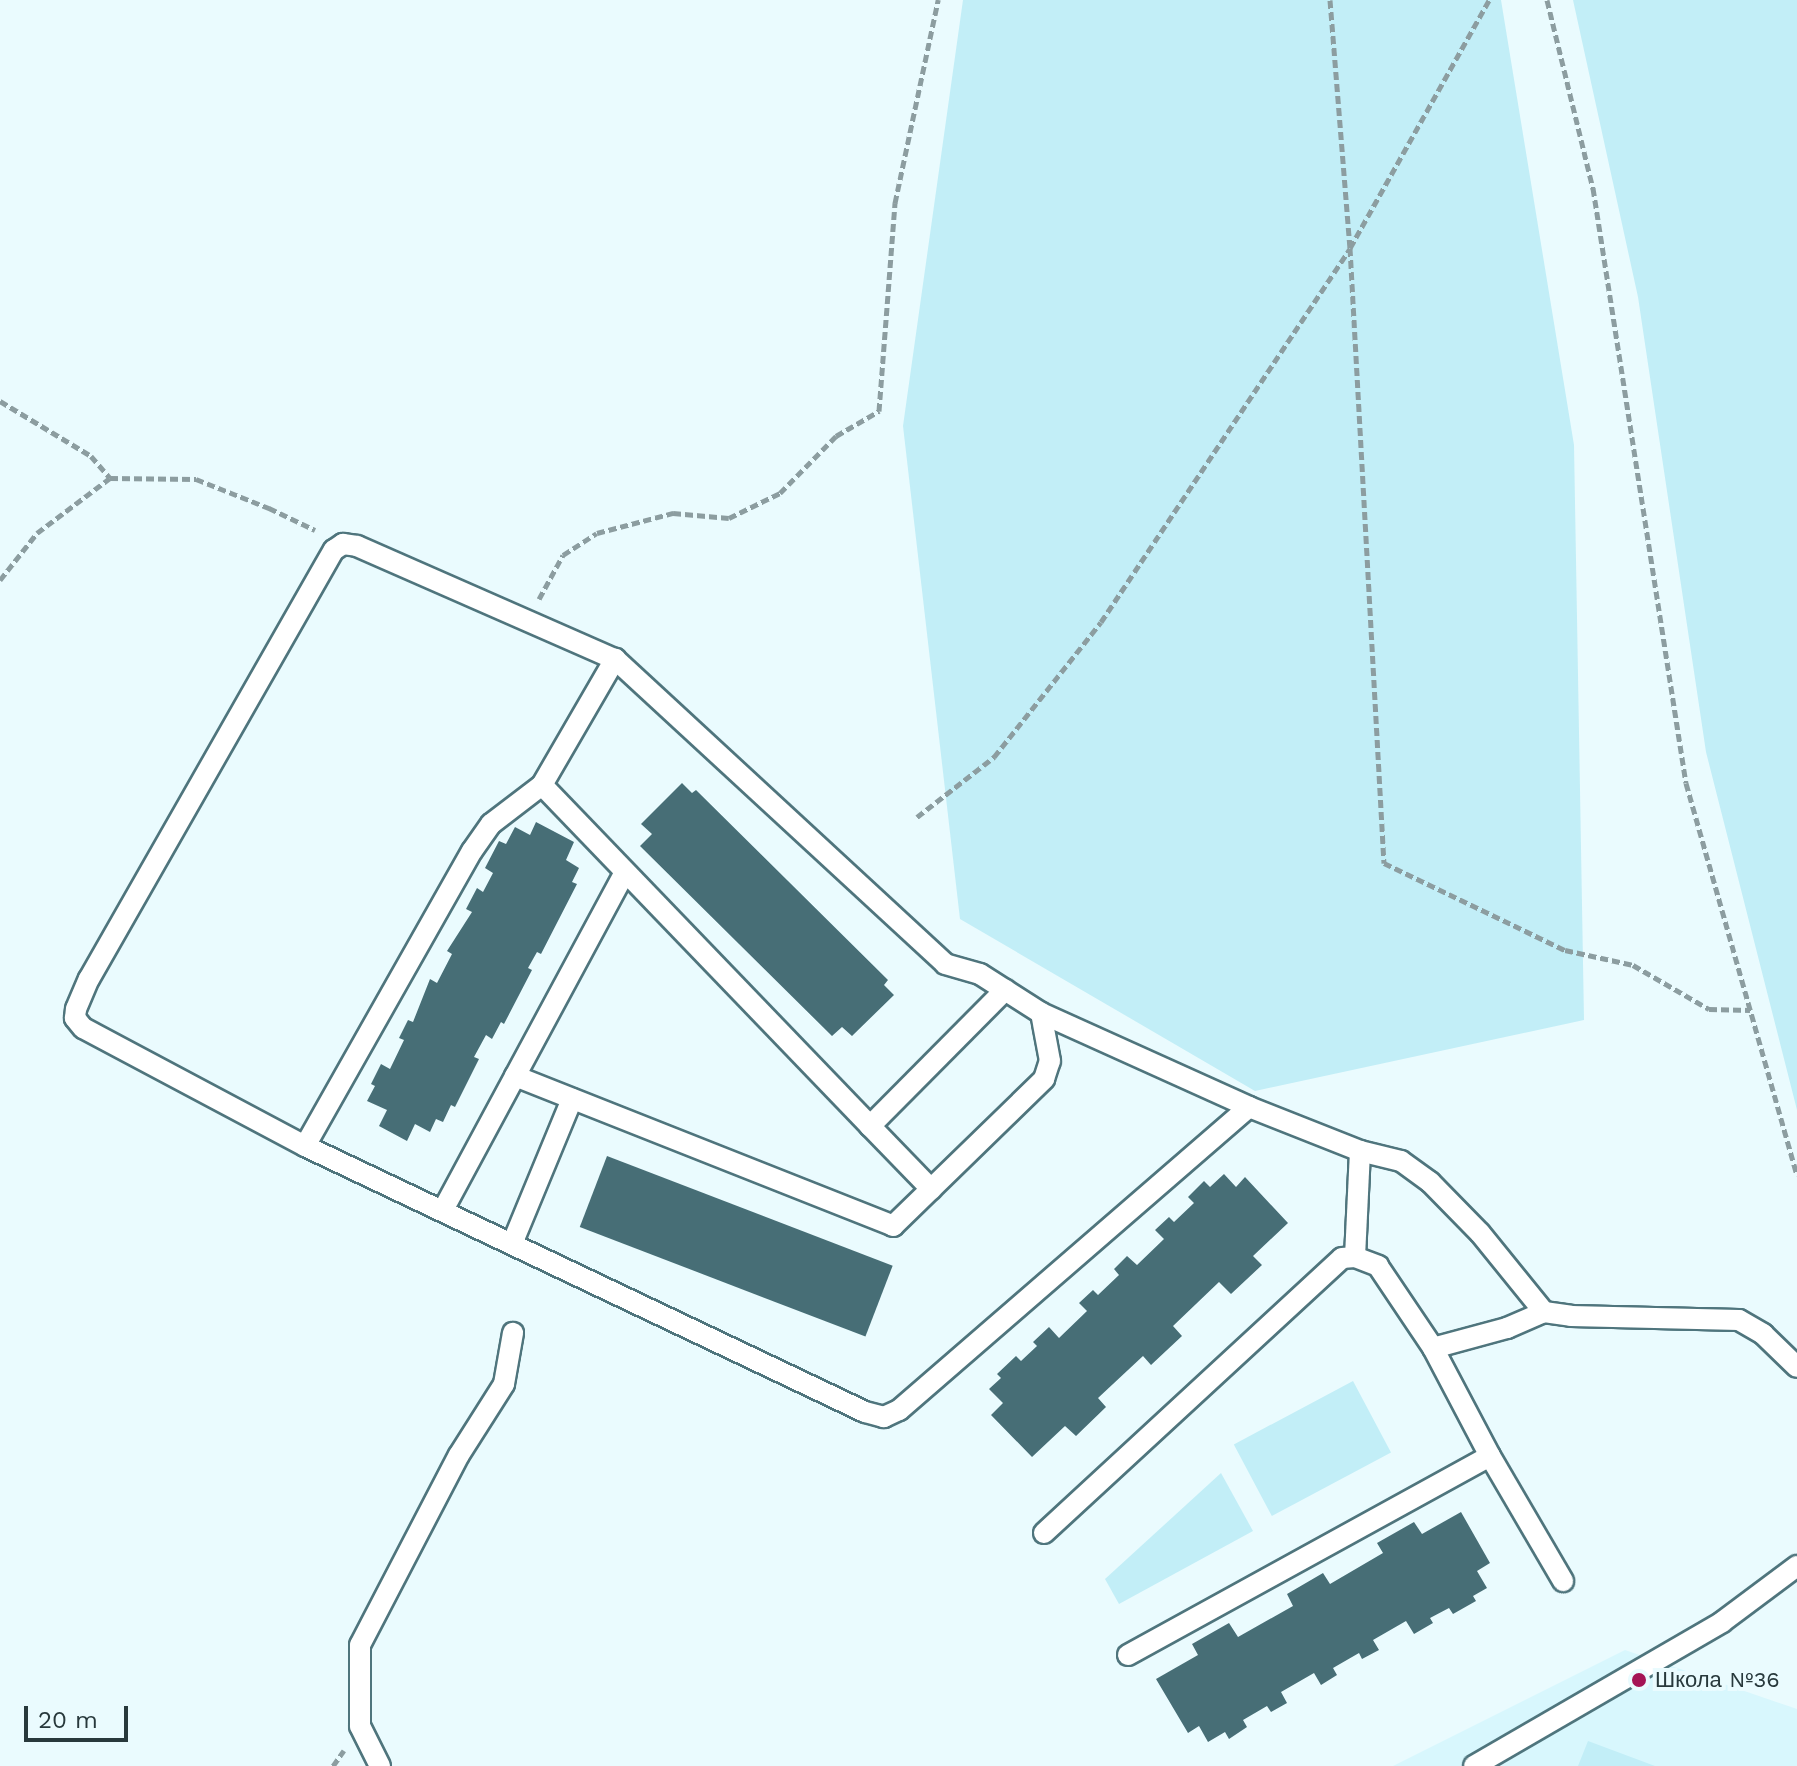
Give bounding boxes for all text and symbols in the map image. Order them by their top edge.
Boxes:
place label: Школа №36 [1655,1667,1780,1693]
marker: Школа №36 [1630,1671,1648,1689]
scale bar [28,1690,132,1740]
text: 20 m [38,1706,98,1734]

